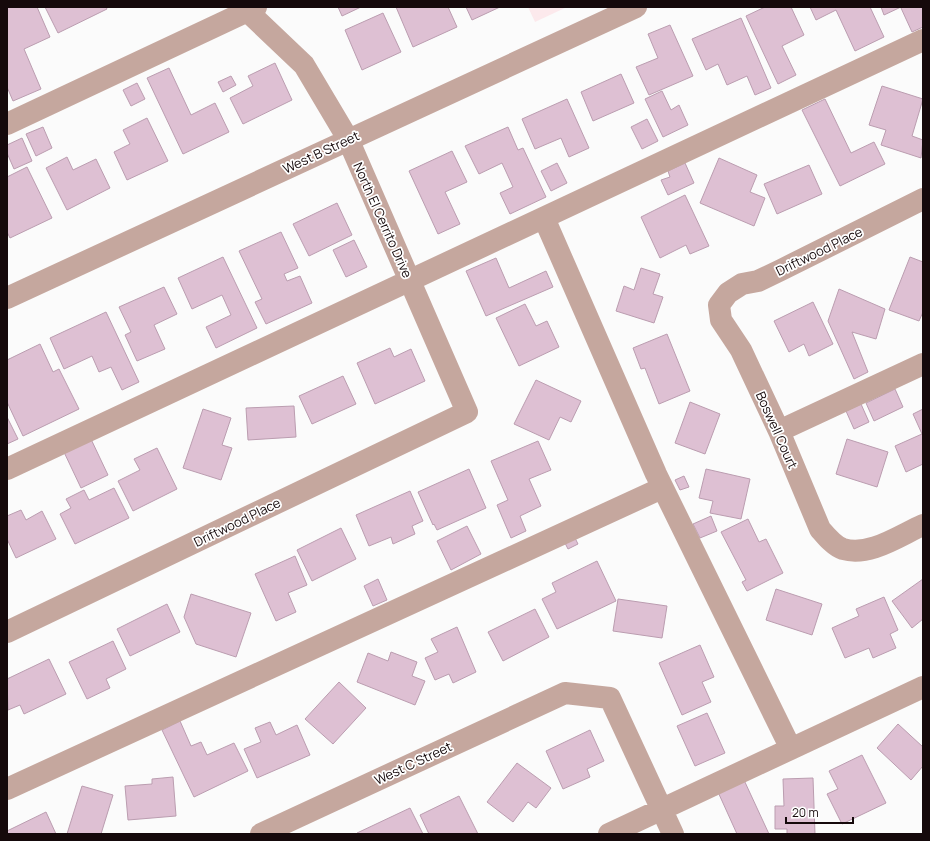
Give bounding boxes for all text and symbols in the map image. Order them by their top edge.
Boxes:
street label: West B Street [280,126,362,178]
street label: North El Cerrito Drive [349,159,417,281]
street label: Driftwood Place [773,222,866,280]
street label: Boswell Court [752,389,802,471]
street label: Driftwood Place [191,493,284,551]
street label: West C Street [371,737,455,789]
scale bar [786,799,853,825]
text: 20 m [792,804,819,821]

